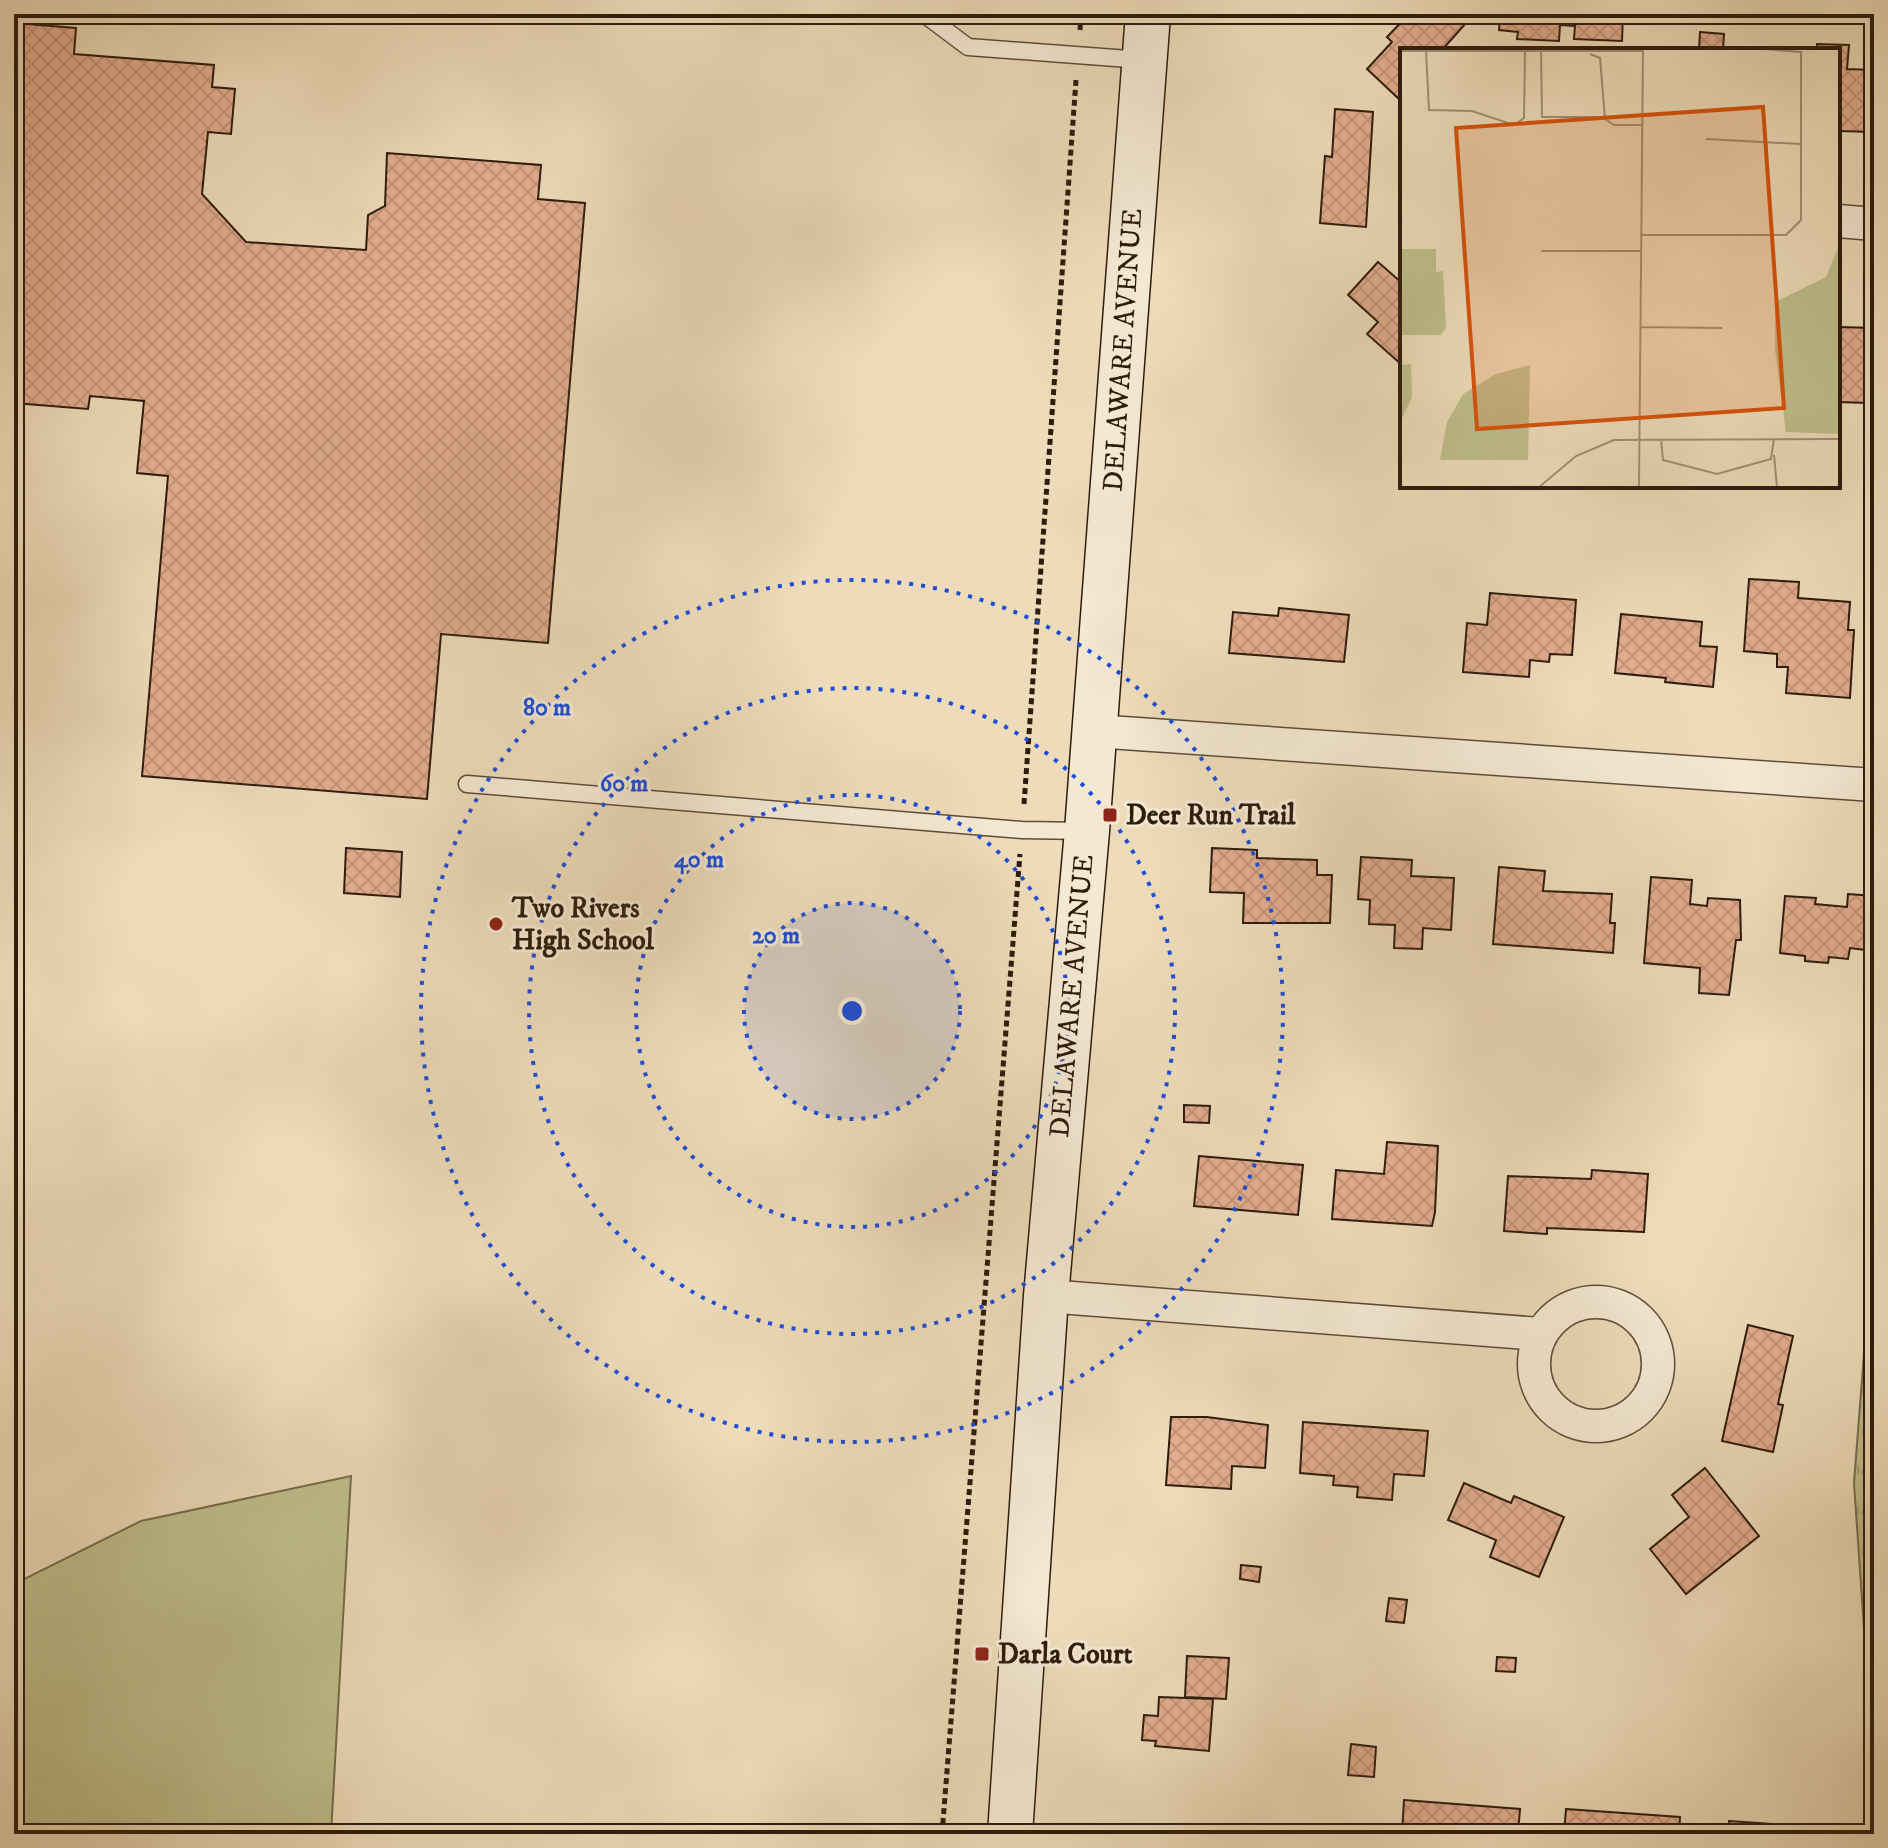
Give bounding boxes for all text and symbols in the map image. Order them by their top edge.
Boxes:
inset map [1400,48,1840,488]
street label: DELAWARE AVENUE [1096,207,1150,493]
text: 80 m [523,693,571,723]
text: 60 m [600,769,648,799]
place label: Deer Run Trail [1126,798,1296,833]
marker: Deer Run Trail [1101,806,1119,824]
text: 40 m [674,845,724,875]
street label: DELAWARE AVENUE [1042,853,1102,1139]
place label: Two Rivers High School [511,891,655,958]
marker: Two Rivers High School [487,915,505,933]
text: 20 m [752,921,800,951]
centre of rings [838,997,866,1025]
place label: Darla Court [998,1637,1133,1672]
marker: Darla Court [973,1645,991,1663]

